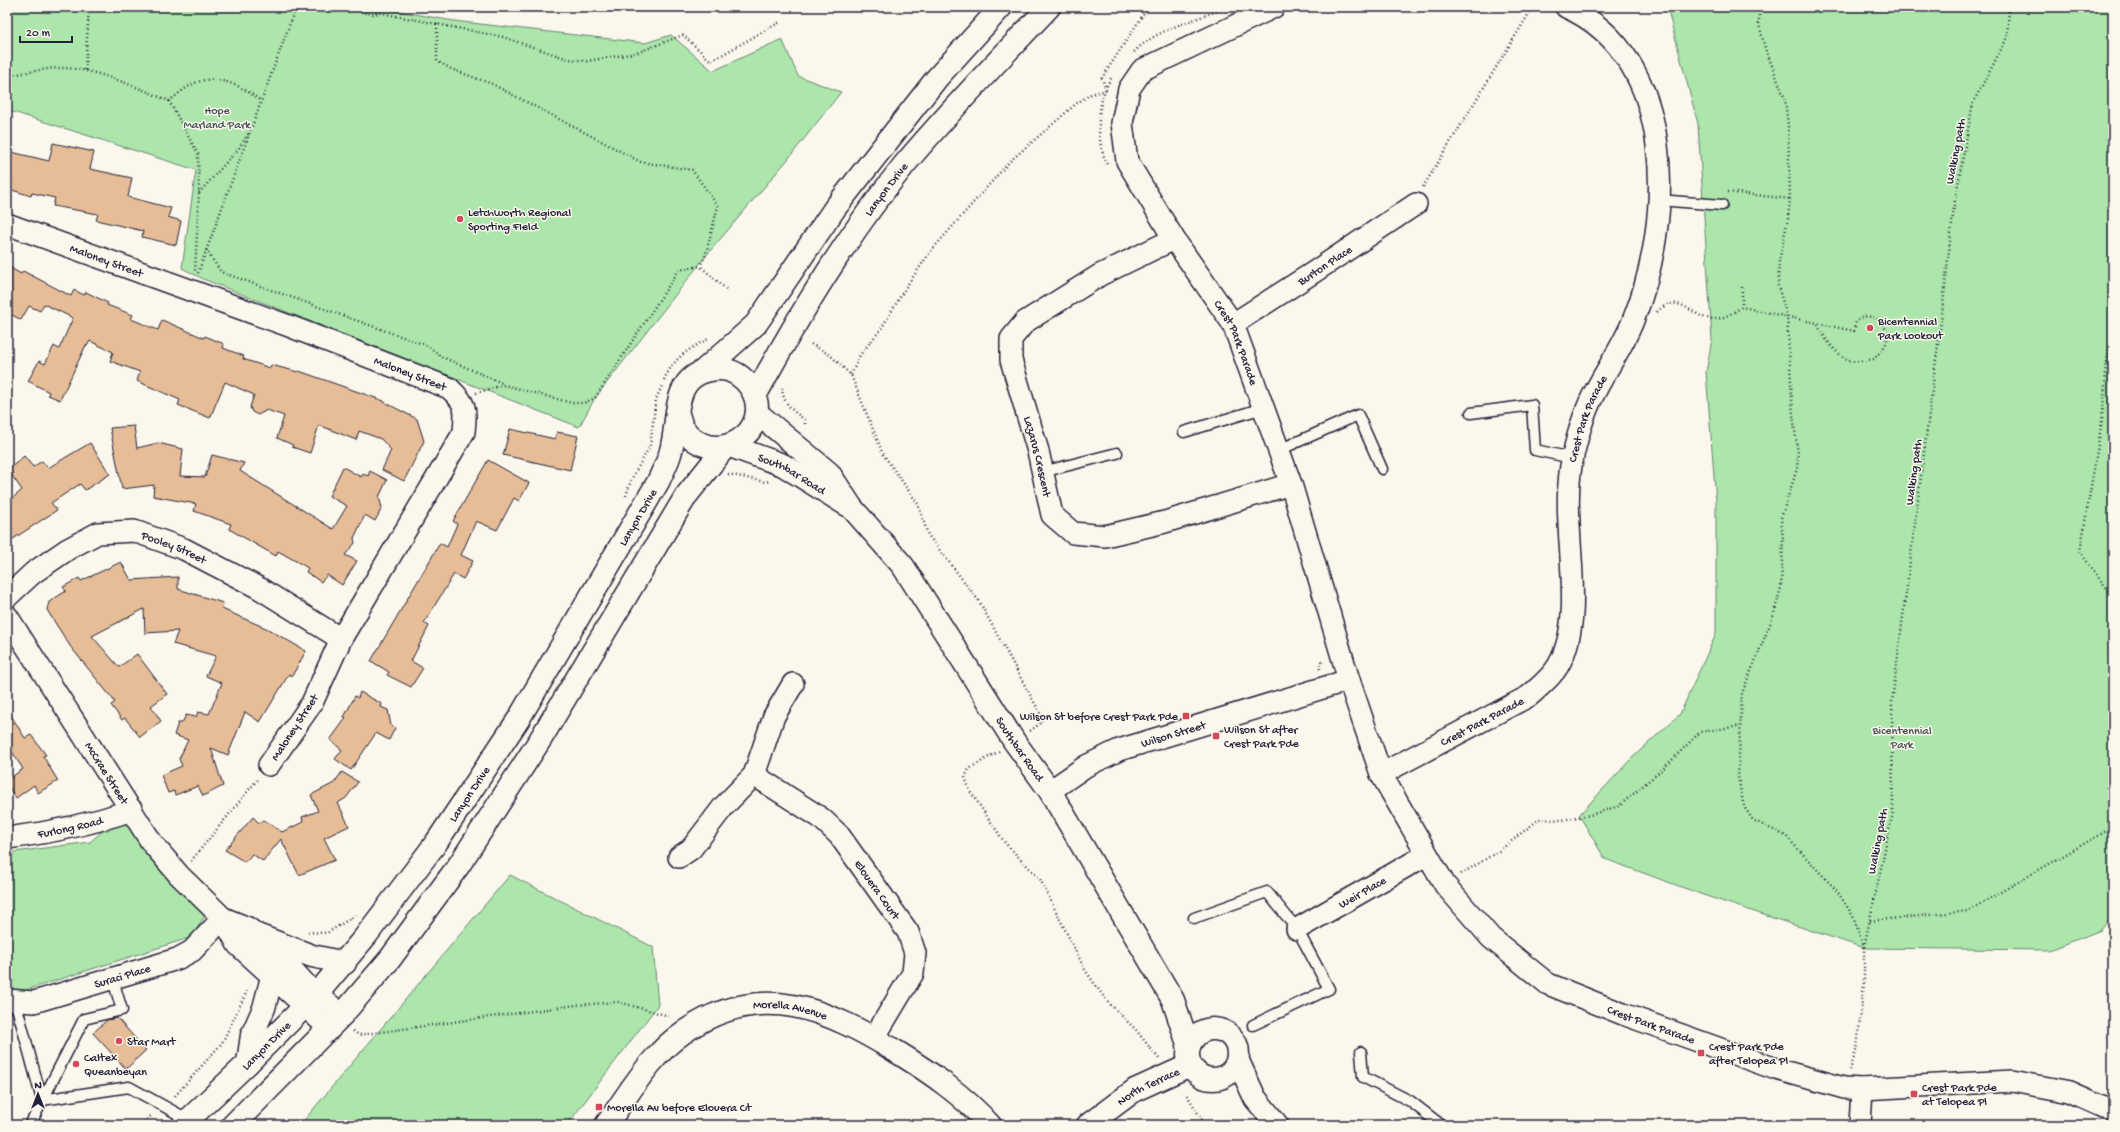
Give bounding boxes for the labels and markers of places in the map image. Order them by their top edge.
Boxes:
place label: Letchworth Regional Sporting FIeld [468,207,571,235]
marker: Letchworth Regional Sporting FIeld [455,214,465,224]
place label: Bicentennial Park Lookout [1877,316,1944,344]
marker: Bicentennial Park Lookout [1865,323,1875,333]
place label: Wilson St before Crest Park Pde [1020,711,1179,725]
marker: Wilson St before Crest Park Pde [1181,711,1191,721]
place label: Wilson St after Crest Park Pde [1224,724,1299,752]
marker: Wilson St after Crest Park Pde [1211,731,1221,741]
marker: Star Mart [114,1036,124,1046]
place label: Star Mart [127,1036,176,1050]
place label: Crest Park Pde after Telopea Pl [1709,1041,1788,1069]
marker: Crest Park Pde after Telopea Pl [1696,1048,1706,1058]
place label: Caltex Queanbeyan [84,1052,147,1080]
marker: Caltex Queanbeyan [71,1059,81,1069]
place label: Crest Park Pde at Telopea Pl [1922,1082,1997,1110]
marker: Crest Park Pde at Telopea Pl [1909,1089,1919,1099]
marker: Morella Av before Elouera Ct [594,1102,604,1112]
place label: Morella Av before Elouera Ct [607,1102,752,1116]

